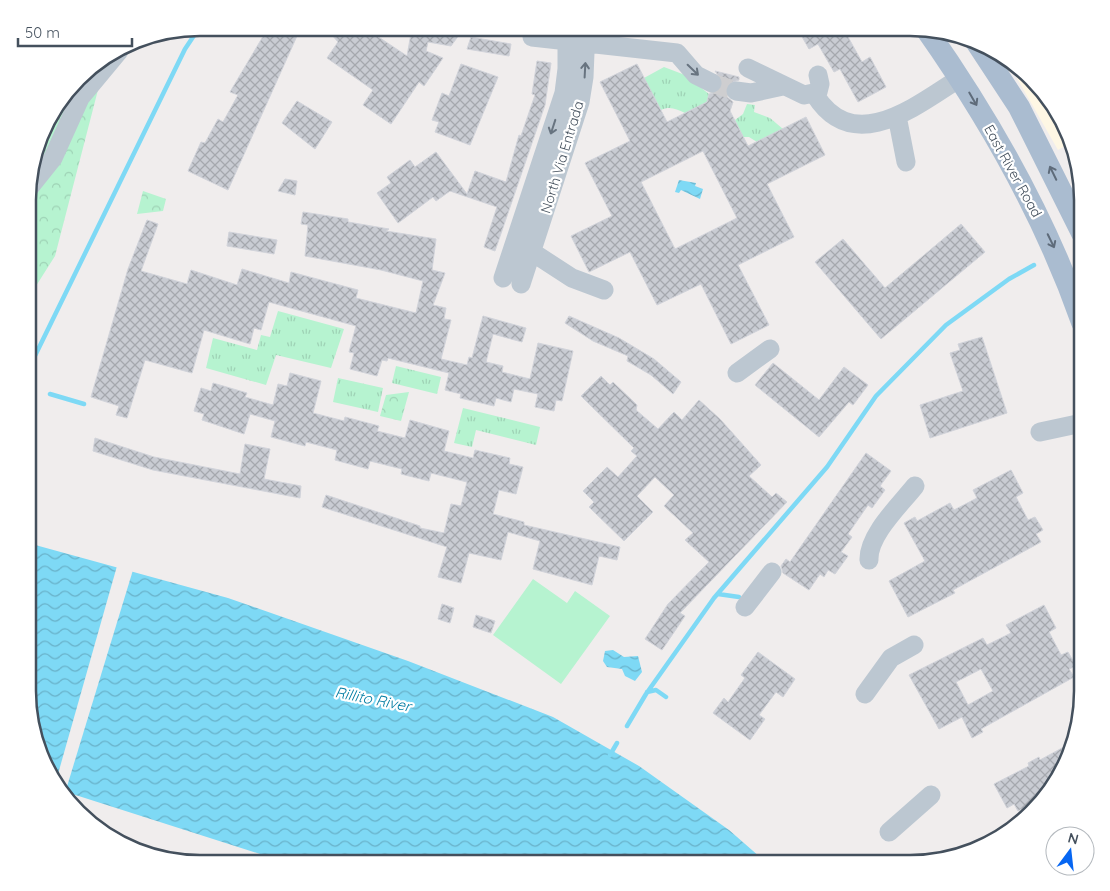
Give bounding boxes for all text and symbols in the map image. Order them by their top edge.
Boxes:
scale bar [18,15,131,47]
text: 50 m [25,23,60,42]
one-way arrow [580,62,589,78]
one-way arrow [687,64,699,76]
one-way arrow [968,91,978,105]
street label: North Via Entrada [536,99,588,215]
one-way arrow [548,119,558,135]
street label: East River Road [980,122,1046,220]
one-way arrow [1048,166,1057,181]
one-way arrow [1046,233,1056,248]
water label: Rillito River [333,682,415,716]
north arrow [1045,826,1095,876]
text: N [1066,828,1081,848]

